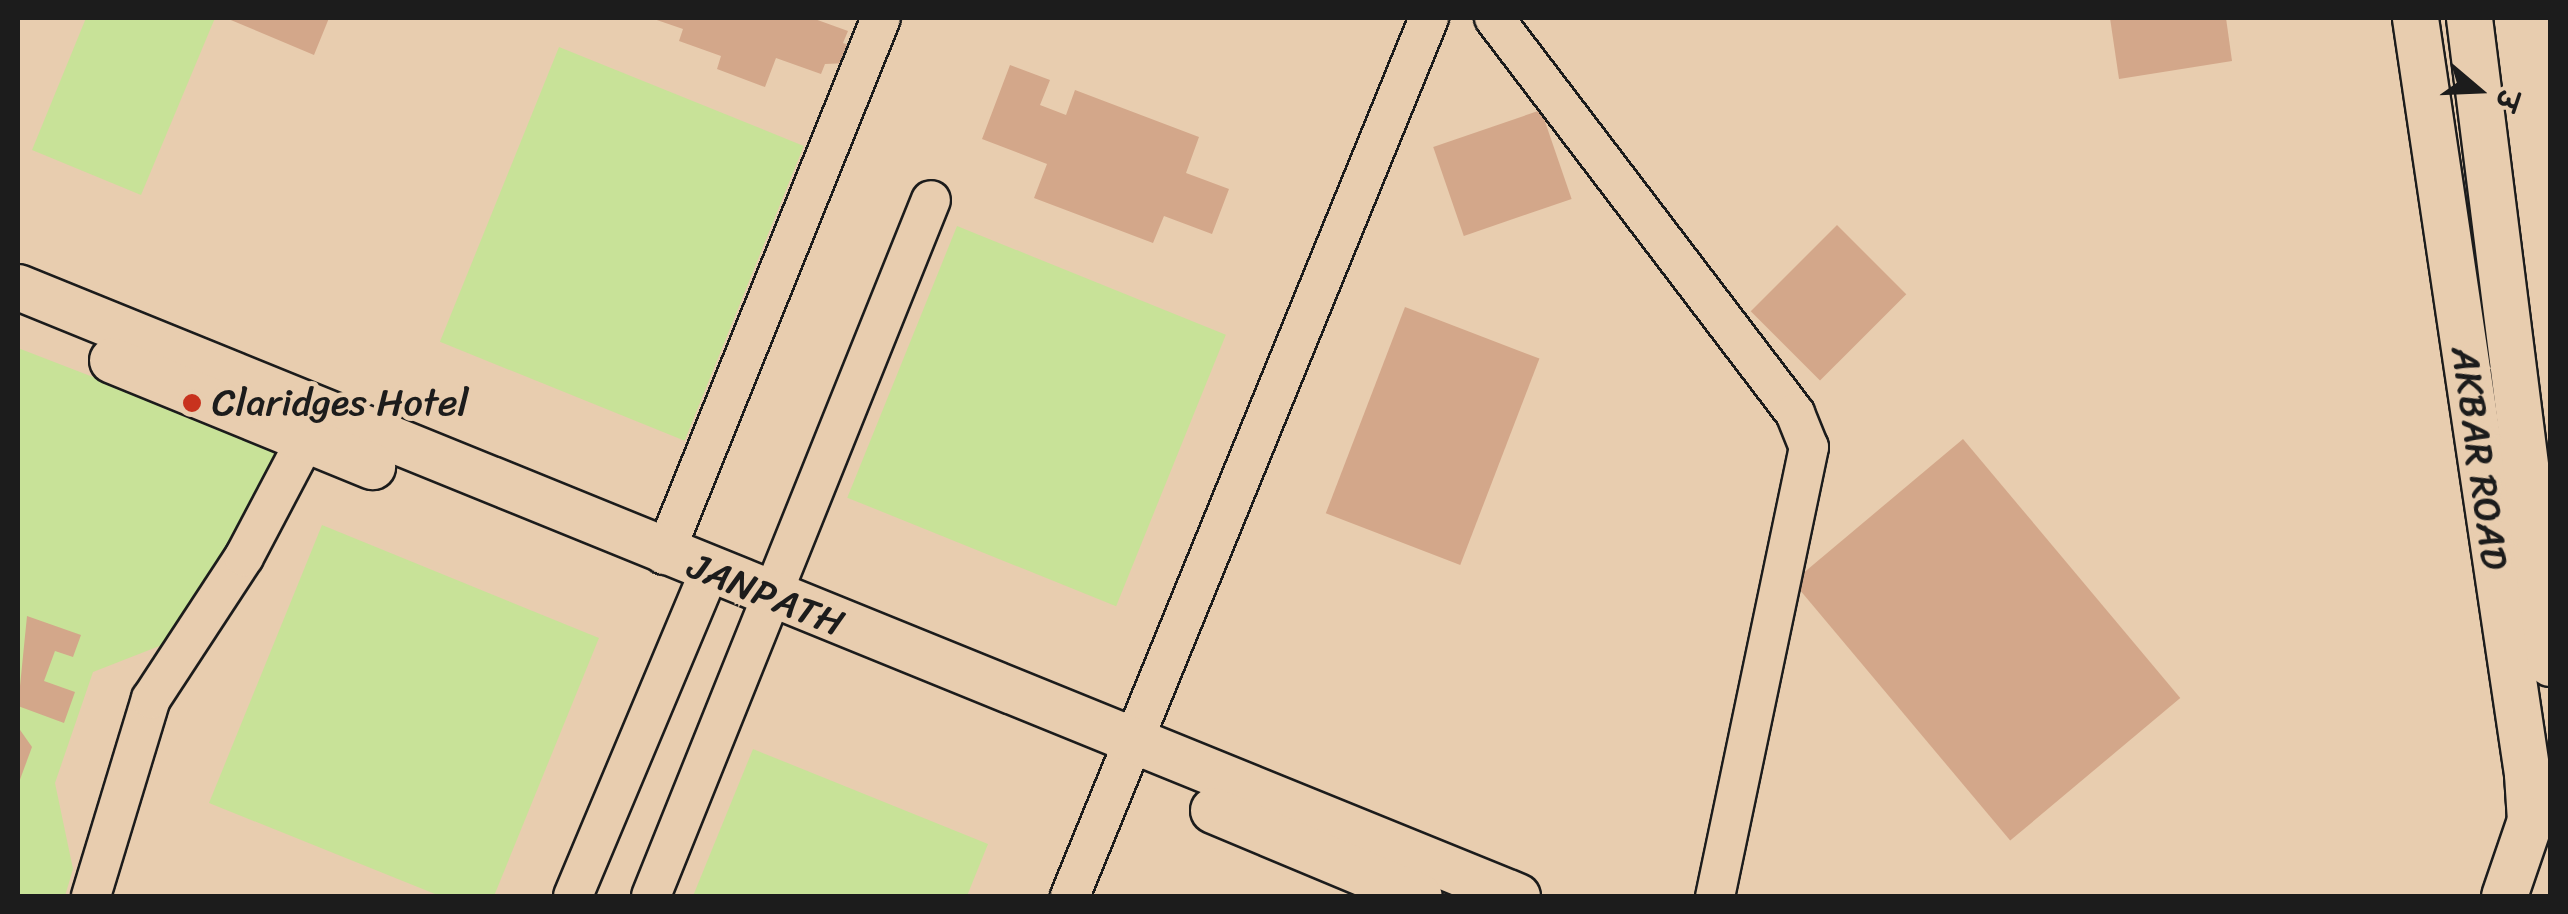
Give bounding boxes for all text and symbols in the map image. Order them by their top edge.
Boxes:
north arrow [2428,40,2528,140]
text: उ [2481,83,2533,117]
street label: AKBAR ROAD [2442,344,2518,572]
place label: Claridges Hotel [212,380,470,426]
marker: Claridges Hotel [181,392,203,414]
street label: JANPATH [681,543,851,647]

